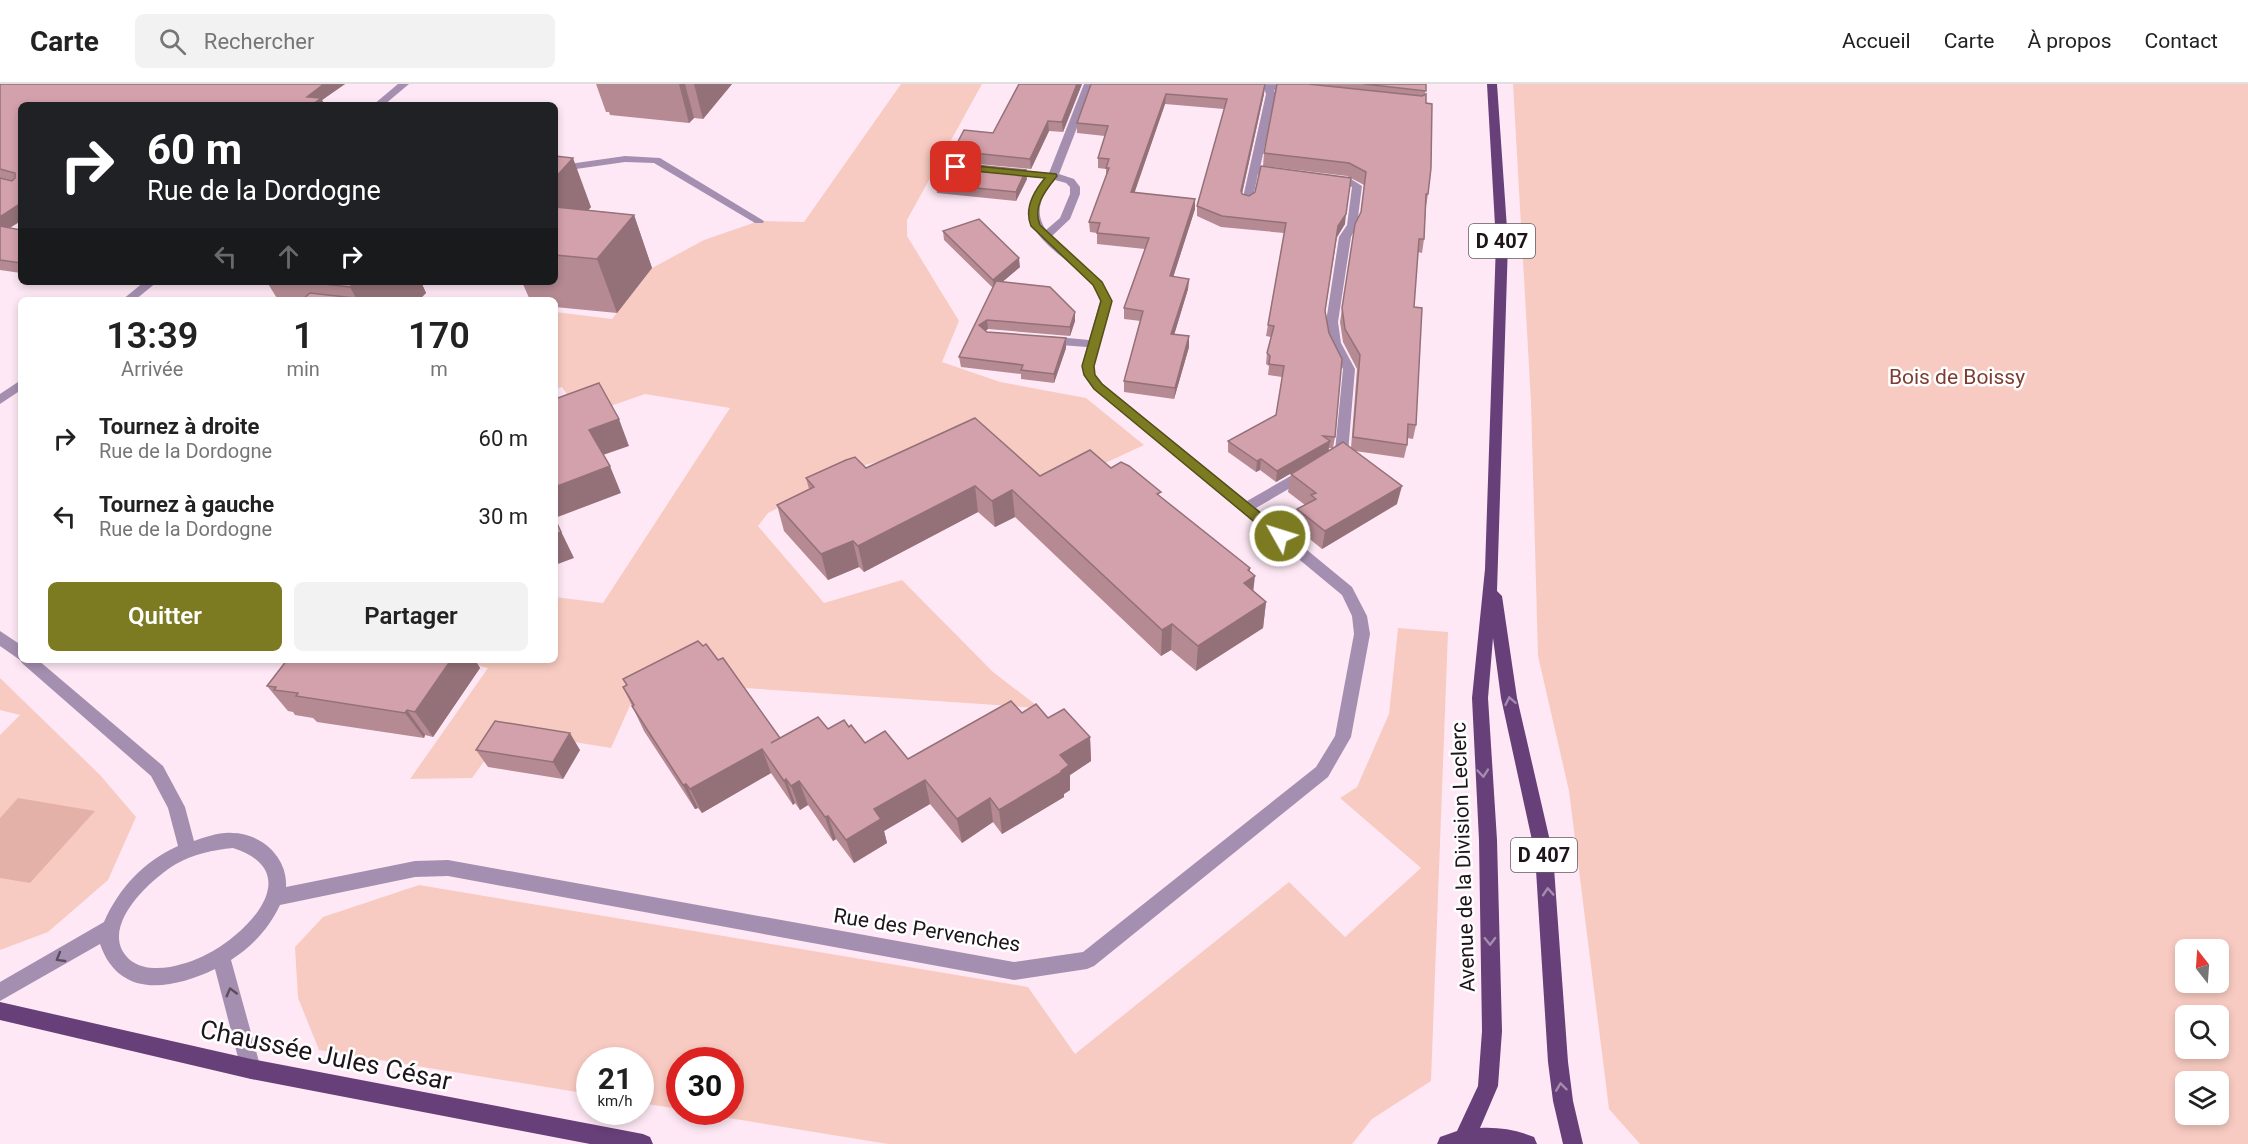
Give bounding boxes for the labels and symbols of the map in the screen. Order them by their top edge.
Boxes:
pin [930,141,981,192]
road number: D 407 [1469,224,1535,258]
park label: Bois de Boissy [1889,365,2025,389]
position arrow [1248,504,1312,568]
one-way arrow [1504,697,1517,707]
street label: Avenue de la Division Leclerc [1446,722,1480,992]
one-way arrow [1476,769,1489,778]
road number: D 407 [1511,838,1577,872]
one-way arrow [1541,888,1554,897]
street label: Rue des Pervenches [832,903,1022,957]
one-way arrow [1484,936,1497,945]
north arrow [2175,939,2229,993]
one-way arrow [56,950,66,962]
one-way arrow [225,988,238,998]
street label: Chaussée Jules César [198,1014,455,1096]
speed limit sign: 30 [666,1047,744,1125]
one-way arrow [1555,1082,1568,1091]

